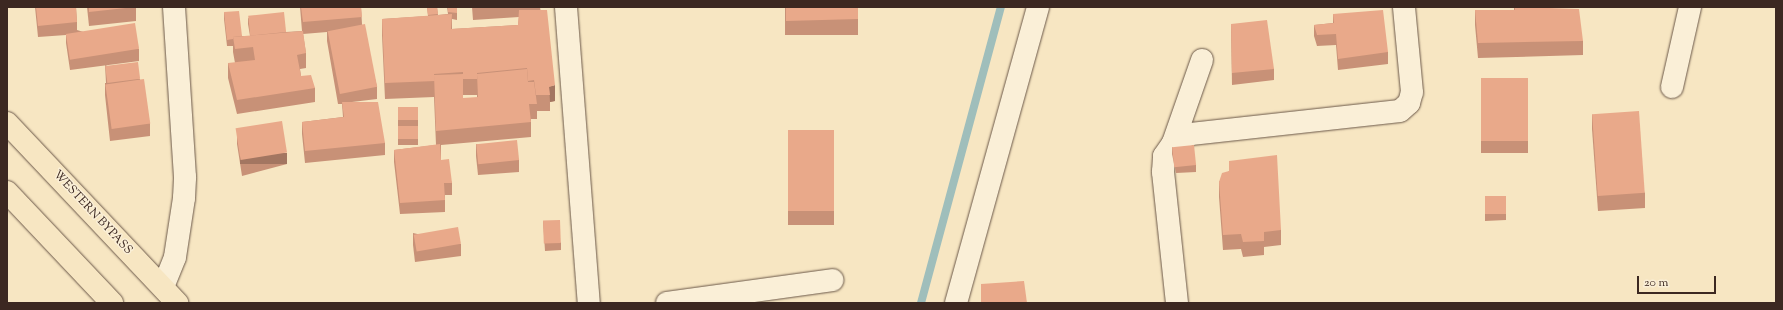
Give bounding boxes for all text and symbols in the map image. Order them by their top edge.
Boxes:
street label: WESTERN BYPASS [49,168,135,258]
scale bar [1639,268,1718,294]
text: 20 m [1644,274,1668,292]

